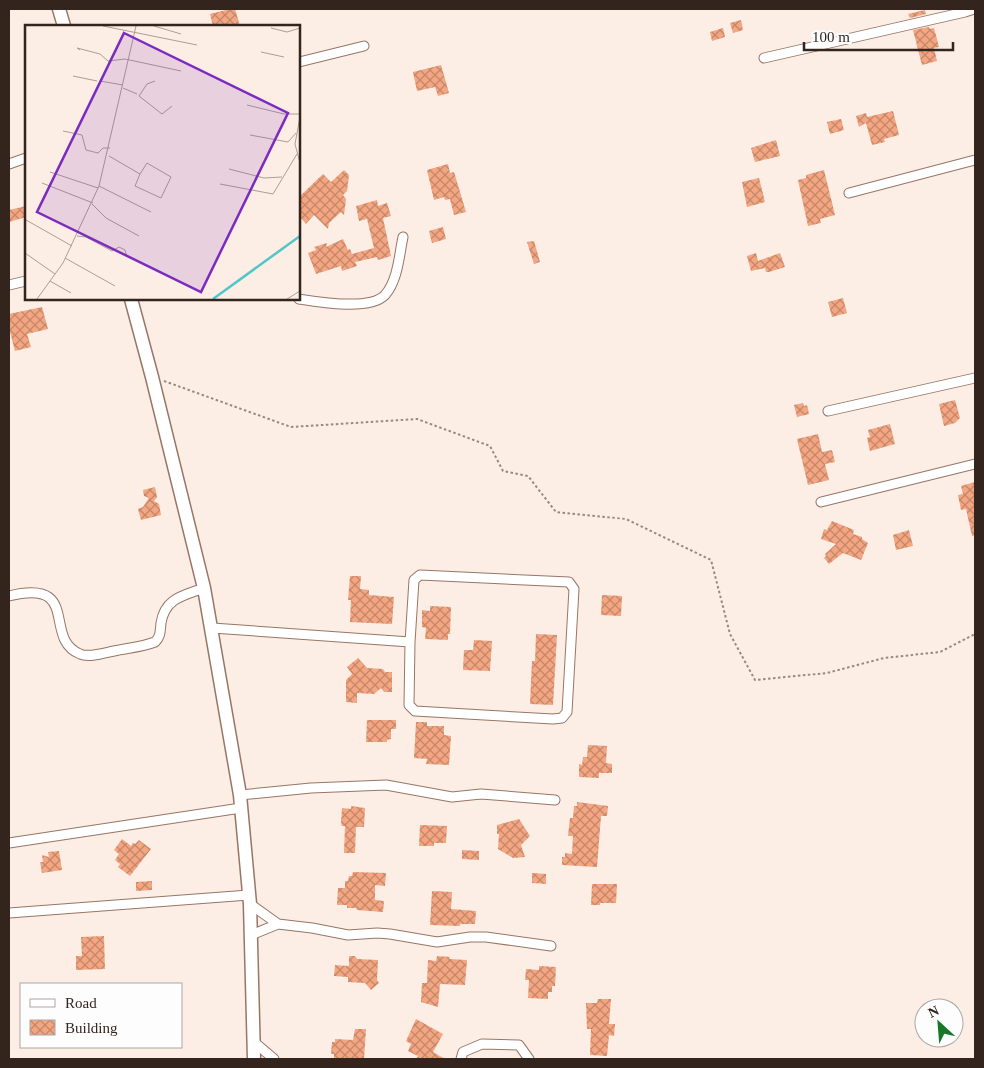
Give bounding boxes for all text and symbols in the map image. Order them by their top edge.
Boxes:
scale bar [804,20,953,52]
inset map [25,25,300,300]
text: 100 m [812,29,850,45]
legend [20,983,182,1048]
text: Road [65,995,97,1011]
north arrow [914,998,964,1048]
text: N [926,1003,941,1021]
text: Building [65,1020,118,1036]

